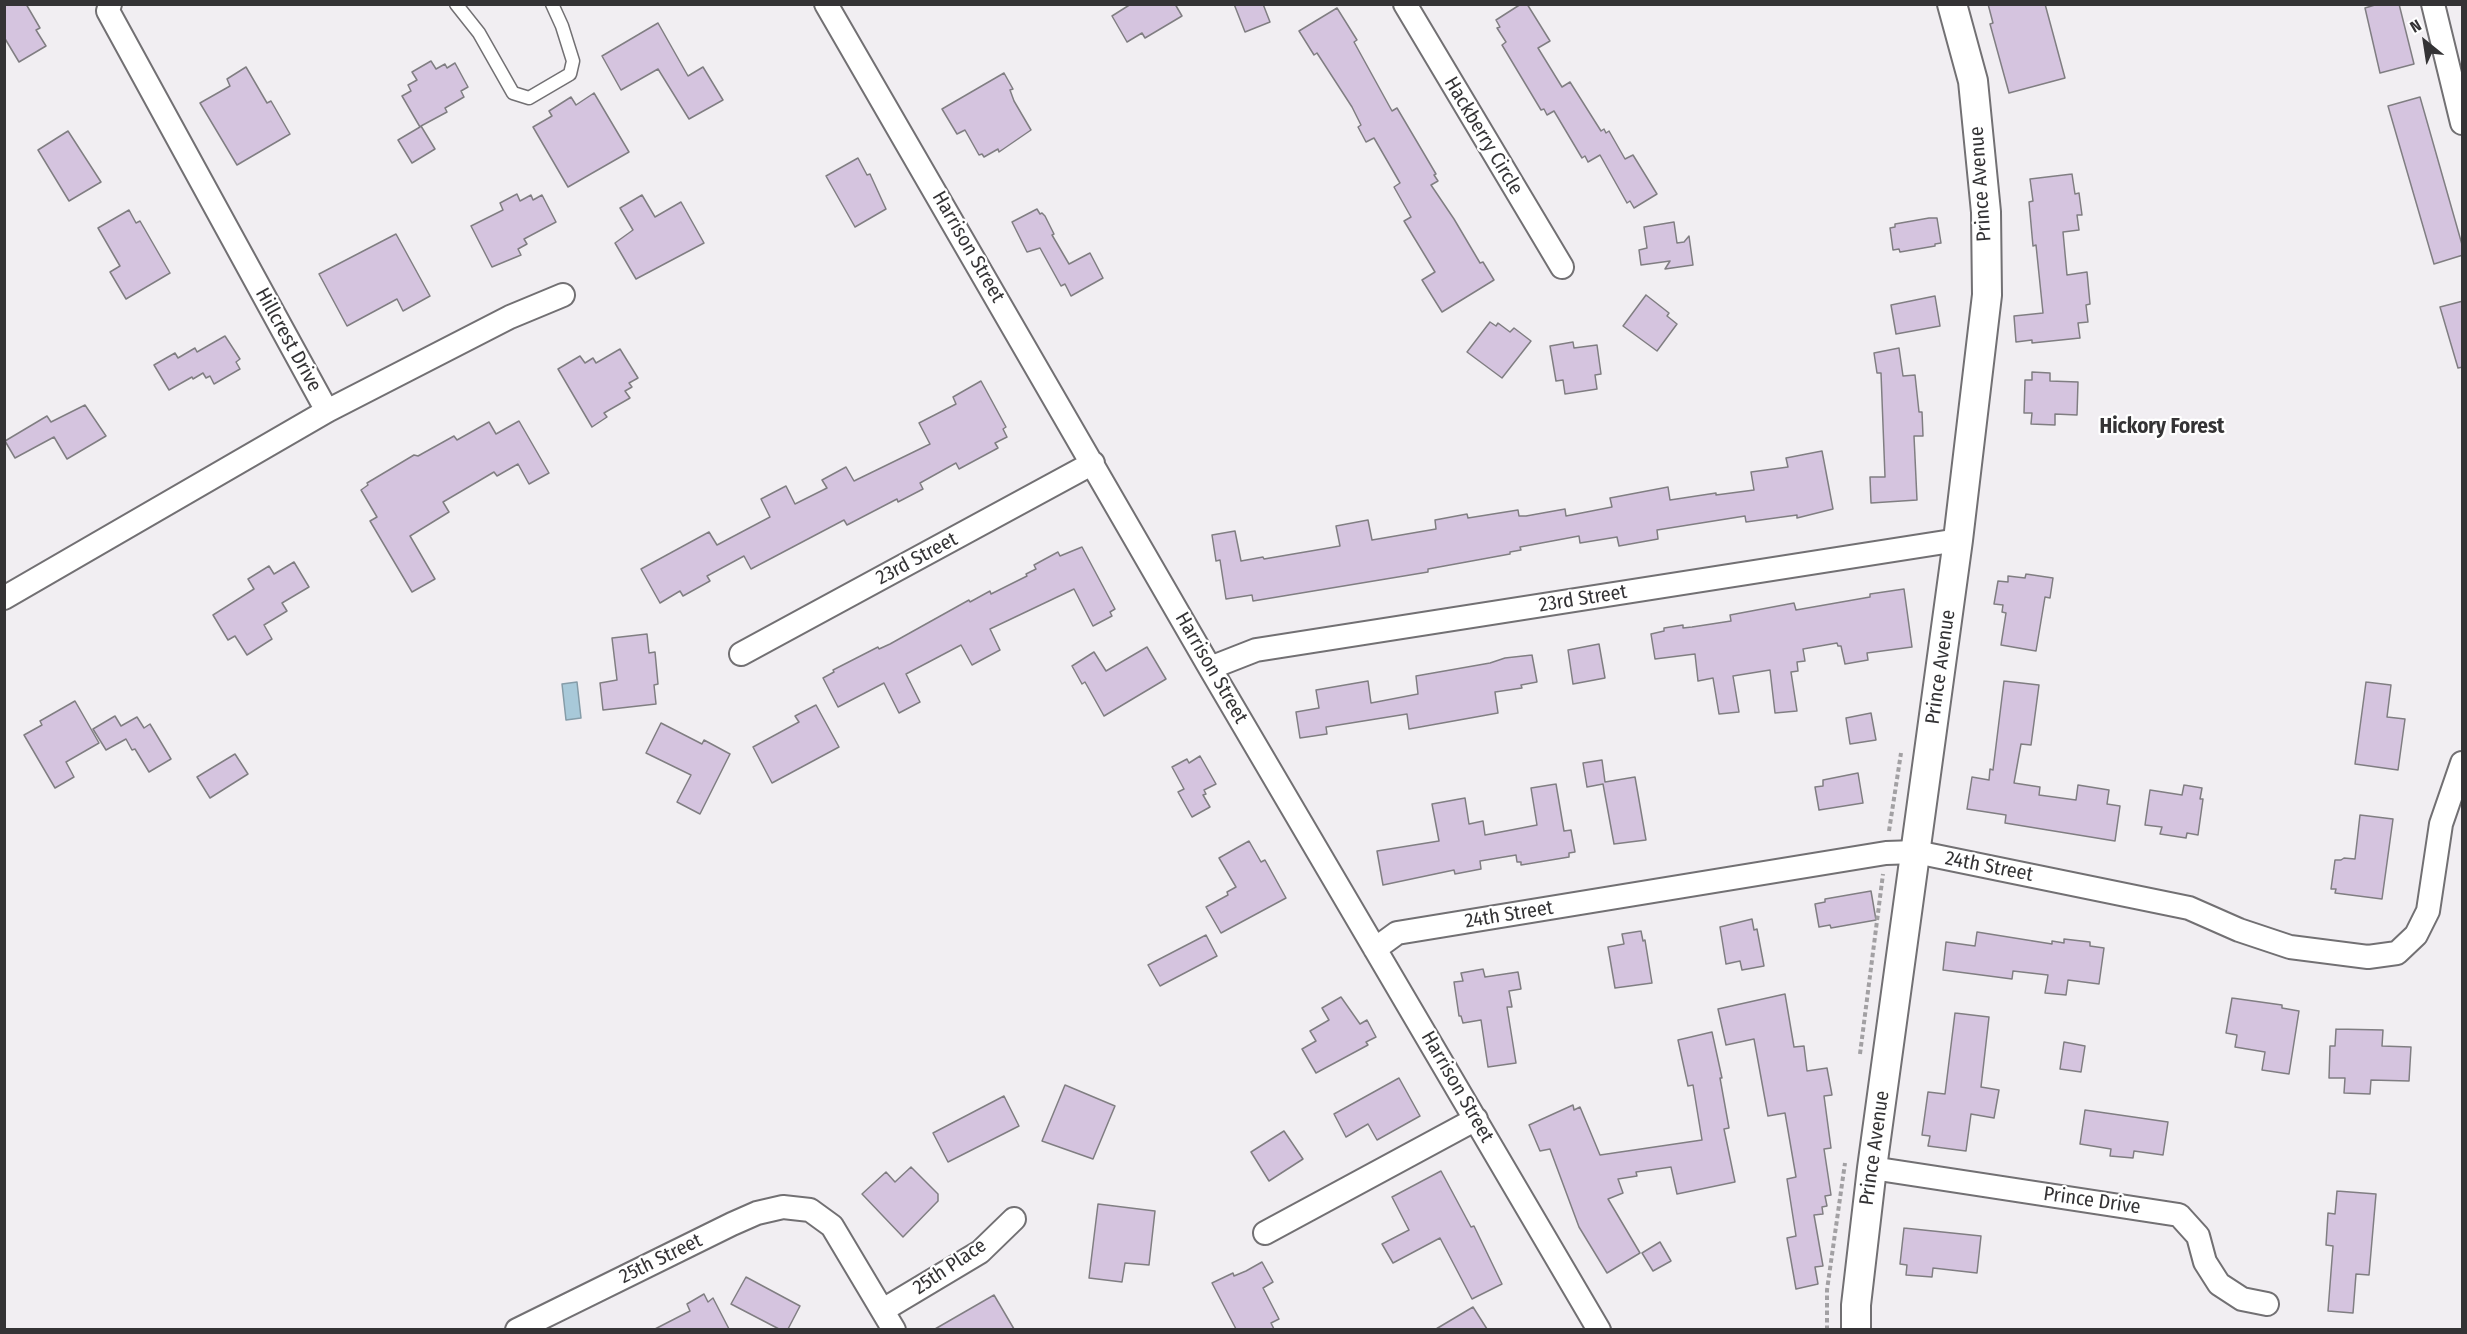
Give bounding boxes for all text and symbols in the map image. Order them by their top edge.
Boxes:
north arrow [2395,12,2455,72]
text: N [2407,15,2425,37]
street label: Hackberry Circle [1438,73,1528,199]
street label: Prince Avenue [1965,126,1997,242]
street label: Harrison Street [927,187,1009,307]
street label: Hillcrest Drive [250,284,326,396]
district label: Hickory Forest [2100,414,2224,440]
street label: 23rd Street [872,528,962,590]
street label: 23rd Street [1537,580,1629,618]
street label: Harrison Street [1170,608,1252,728]
street label: Prince Avenue [1921,608,1961,726]
street label: 24th Street [1943,847,2035,887]
street label: 24th Street [1463,896,1555,934]
street label: Harrison Street [1416,1027,1498,1147]
street label: Prince Avenue [1855,1089,1895,1207]
street label: Prince Drive [2042,1182,2142,1220]
street label: 25th Street [616,1229,706,1289]
street label: 25th Place [909,1234,991,1300]

